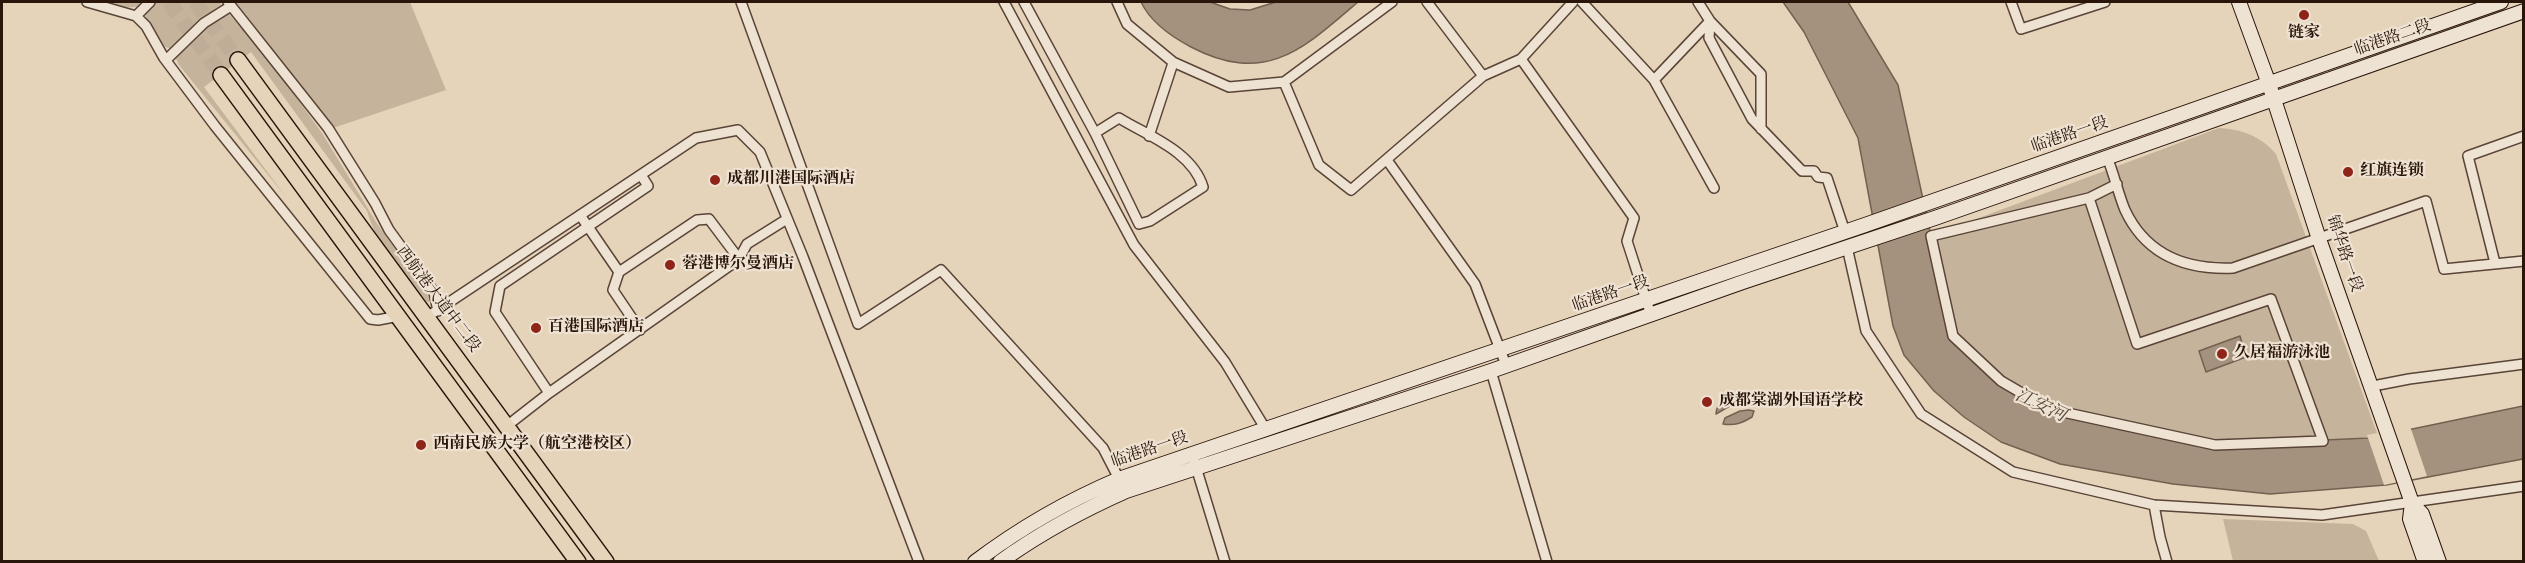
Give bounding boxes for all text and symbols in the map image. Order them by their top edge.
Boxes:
marker: 链家 [2297,8,2311,22]
street label: 临港路二段 [2352,17,2434,61]
place label: 链家 [2288,24,2320,44]
street label: 临港路一段 [2029,114,2111,158]
place label: 红旗连锁 [2360,162,2424,182]
marker: 红旗连锁 [2341,165,2355,179]
place label: 成都川港国际酒店 [727,170,855,190]
marker: 成都川港国际酒店 [708,173,722,187]
street label: 锦华路一段 [2321,213,2365,295]
street label: 西航港大道中二段 [391,243,483,357]
place label: 蓉港博尔曼酒店 [682,255,794,275]
marker: 蓉港博尔曼酒店 [663,258,677,272]
street label: 临港路一段 [1570,273,1652,317]
place label: 百港国际酒店 [548,318,644,338]
marker: 百港国际酒店 [529,321,543,335]
place label: 久居福游泳池 [2234,344,2330,364]
marker: 久居福游泳池 [2215,347,2229,361]
water label: 江安河 [2011,386,2069,428]
place label: 成都棠湖外国语学校 [1719,392,1863,412]
marker: 成都棠湖外国语学校 [1700,395,1714,409]
street label: 临港路一段 [1109,429,1191,473]
place label: 西南民族大学（航空港校区） [433,435,641,455]
marker: 西南民族大学（航空港校区） [414,438,428,452]

